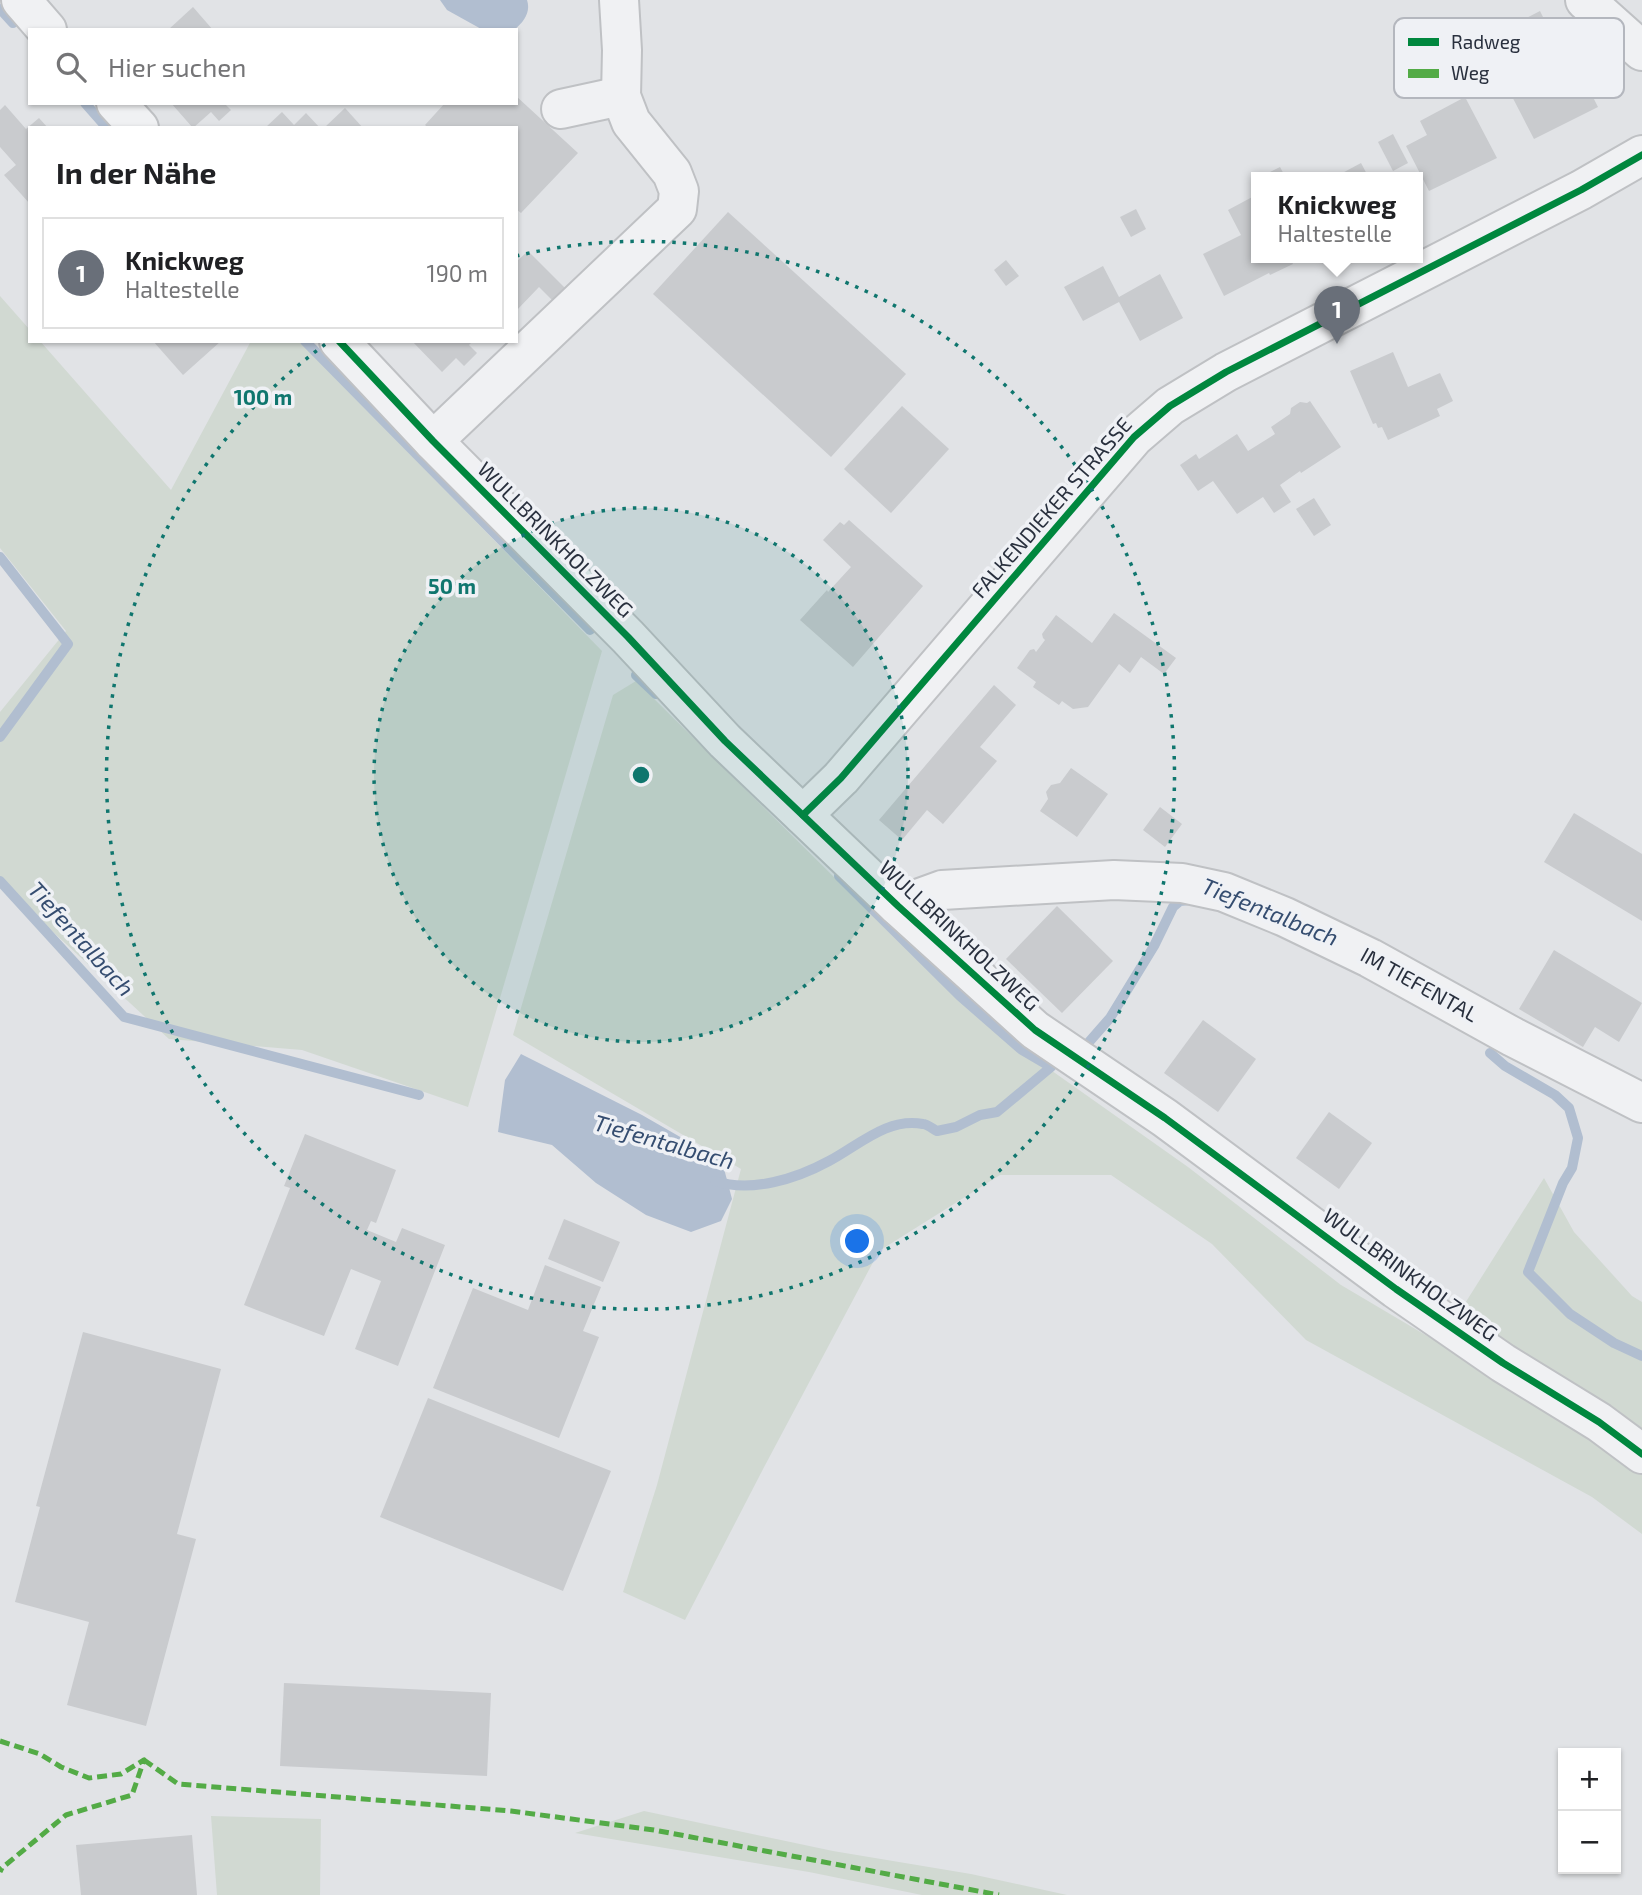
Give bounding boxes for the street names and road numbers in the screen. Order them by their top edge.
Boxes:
street label: FALKENDIEKER STRASSE [966,412,1136,602]
street label: WULLBRINKHOLZWEG [473,456,639,622]
street label: WULLBRINKHOLZWEG [875,854,1045,1016]
street label: IM TIEFENTAL [1357,941,1483,1026]
street label: WULLBRINKHOLZWEG [1319,1202,1503,1346]

